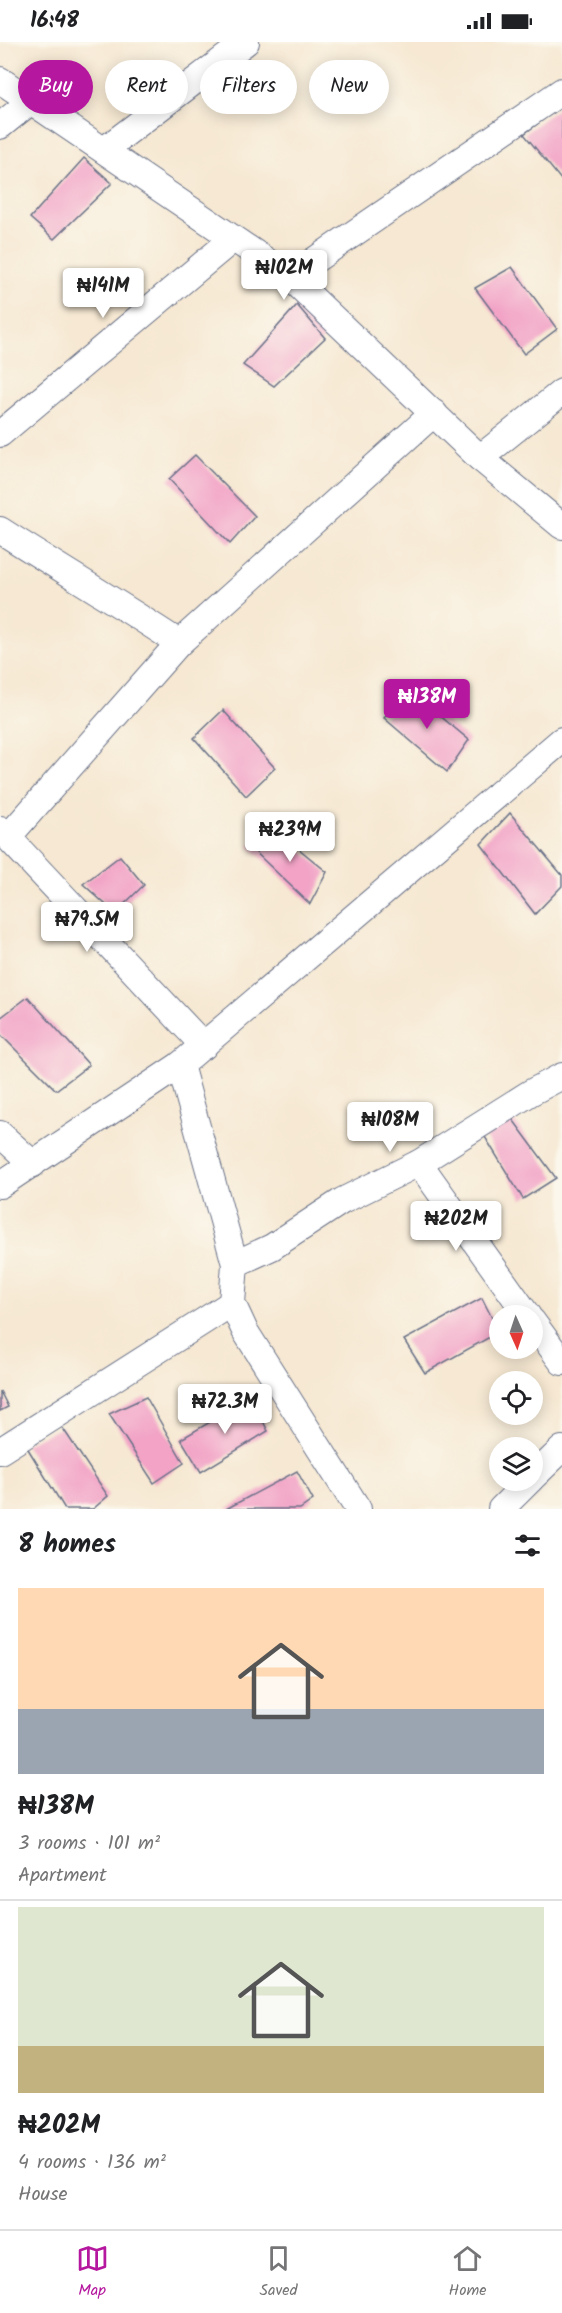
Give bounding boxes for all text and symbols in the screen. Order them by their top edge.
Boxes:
text: 16:48 [30,4,79,39]
chip: Buy [18,60,93,114]
chip: Rent [105,60,188,114]
chip: Filters [200,60,297,114]
chip: New [309,60,389,114]
pin: ₦102M [242,250,326,301]
text: ₦102M [255,253,313,285]
pin: ₦141M [61,268,145,319]
text: ₦141M [77,271,129,303]
pin: ₦138M [385,679,469,730]
text: ₦138M [398,682,456,714]
pin: ₦239M [248,812,332,863]
text: ₦239M [259,815,321,847]
pin: ₦79.5M [38,902,136,953]
text: ₦79.5M [55,905,119,937]
pin: ₦108M [348,1102,432,1153]
text: ₦108M [361,1105,419,1137]
pin: ₦202M [414,1201,498,1252]
text: ₦202M [424,1204,488,1236]
north arrow [489,1305,543,1359]
map controls [489,1305,543,1491]
button: locate [489,1371,543,1425]
pin: ₦72.3M [176,1384,274,1435]
text: ₦72.3M [192,1387,258,1419]
button: layers [489,1437,543,1491]
text: 8 homes [18,1524,116,1566]
icon: filters [511,1529,544,1562]
icon: home [227,1627,335,1735]
text: ₦138M [18,1786,94,1828]
text: 3 rooms · 101 m² [18,1828,160,1860]
text: Apartment [18,1860,107,1892]
icon: home [227,1946,335,2054]
text: ₦202M [18,2105,100,2147]
text: 4 rooms · 136 m² [18,2147,166,2179]
text: House [18,2179,68,2211]
tab: Map [76,2242,109,2303]
tab: Saved [260,2242,298,2303]
tab: Home [449,2242,486,2303]

